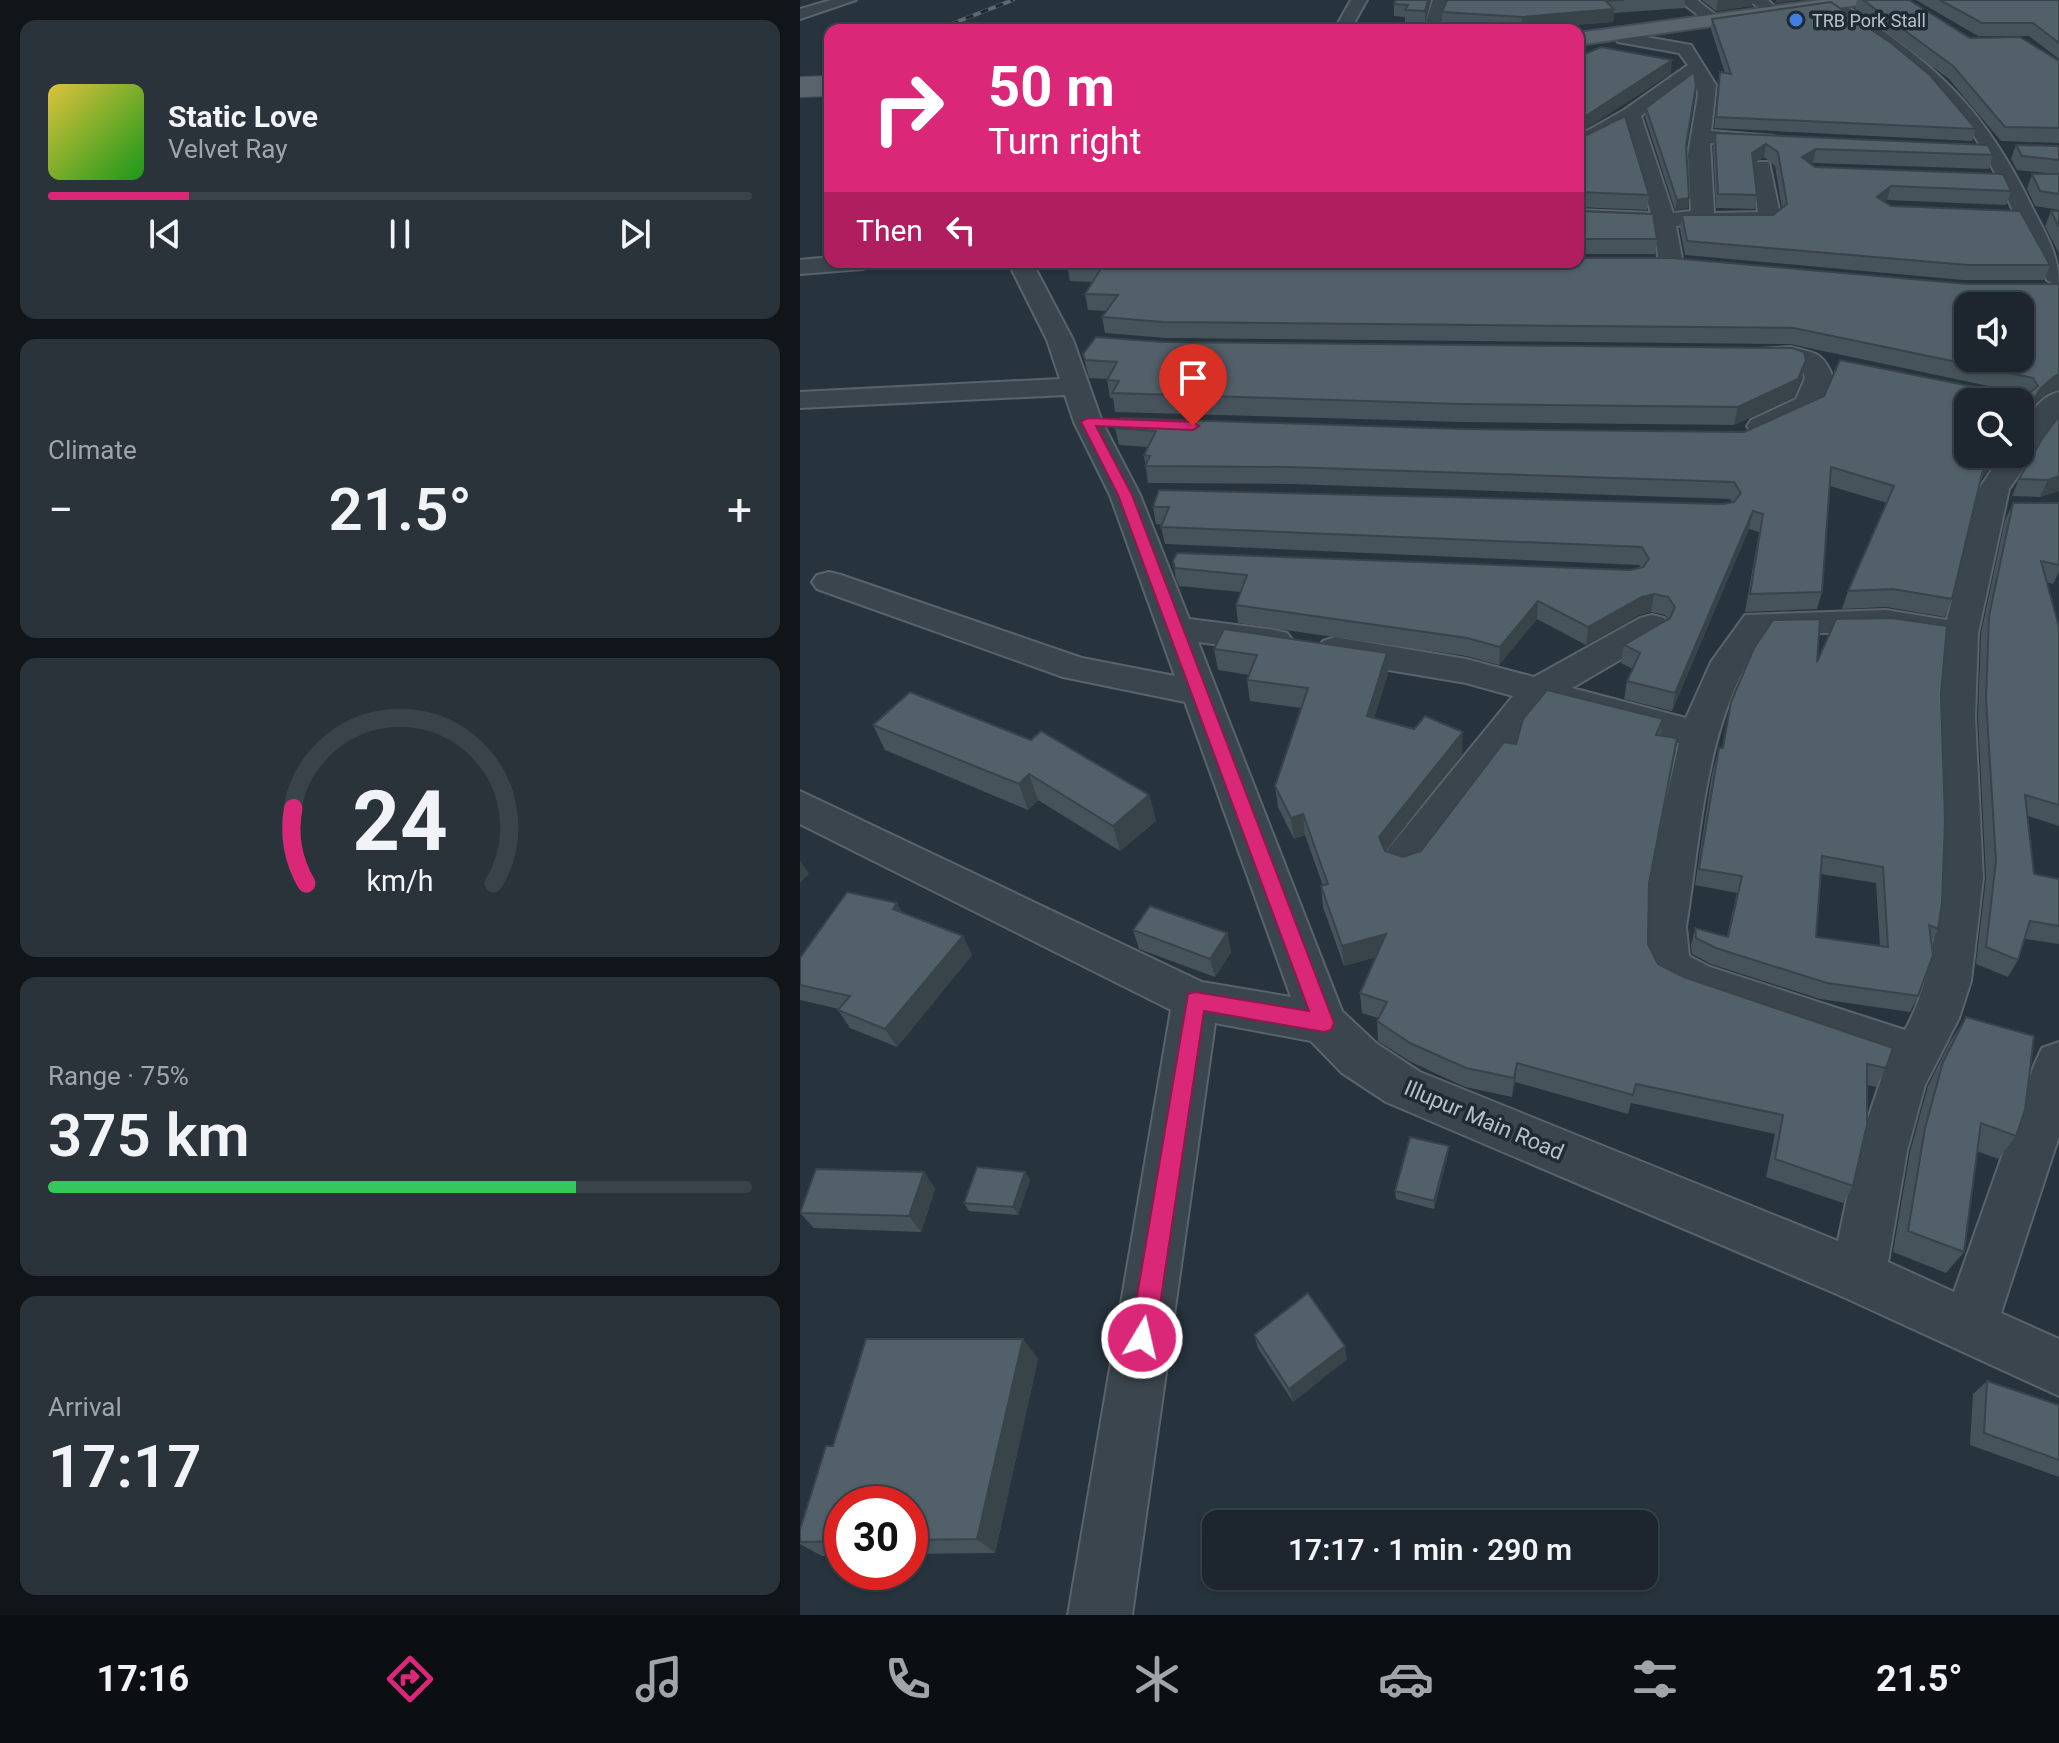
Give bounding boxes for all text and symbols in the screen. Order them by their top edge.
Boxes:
place label: TRB Pork Stall [1812,10,1926,31]
marker: TRB Pork Stall [1787,11,1805,29]
text: 50 m [988,54,1115,120]
icon: right [856,56,960,160]
text: Static Love [168,99,318,134]
text: Turn right [988,121,1141,163]
text: Velvet Ray [168,134,288,164]
icon: left [939,208,983,252]
icon: previous [143,212,187,256]
icon: pause [378,212,422,256]
icon: next [613,212,657,256]
text: Then [856,213,923,248]
map controls [1954,292,2034,468]
button: sound [1954,292,2034,372]
pin [1159,344,1227,426]
icon: arrive [1171,356,1215,400]
button: search [1954,388,2034,468]
text: Climate [48,435,137,465]
text: 21.5° [329,474,472,545]
text: − [48,484,73,536]
text: + [727,484,752,536]
text: 24 [352,772,448,869]
text: km/h [366,864,434,898]
text: Range · 75% [48,1061,189,1091]
street label: Illupur Main Road [1400,1075,1568,1165]
text: 375 km [48,1100,250,1171]
position arrow [1100,1296,1184,1380]
text: Arrival [48,1392,122,1422]
text: 17:17 [48,1431,201,1502]
speed limit sign: 30 [824,1486,928,1590]
text: 17:17 · 1 min · 290 m [1288,1532,1572,1567]
icon: directions [382,1651,438,1707]
icon: music [631,1651,687,1707]
icon: phone [880,1651,936,1707]
icon: climate [1129,1651,1185,1707]
icon: car [1378,1651,1434,1707]
icon: filters [1627,1651,1683,1707]
text: 17:16 [96,1658,189,1700]
text: 21.5° [1876,1658,1962,1700]

